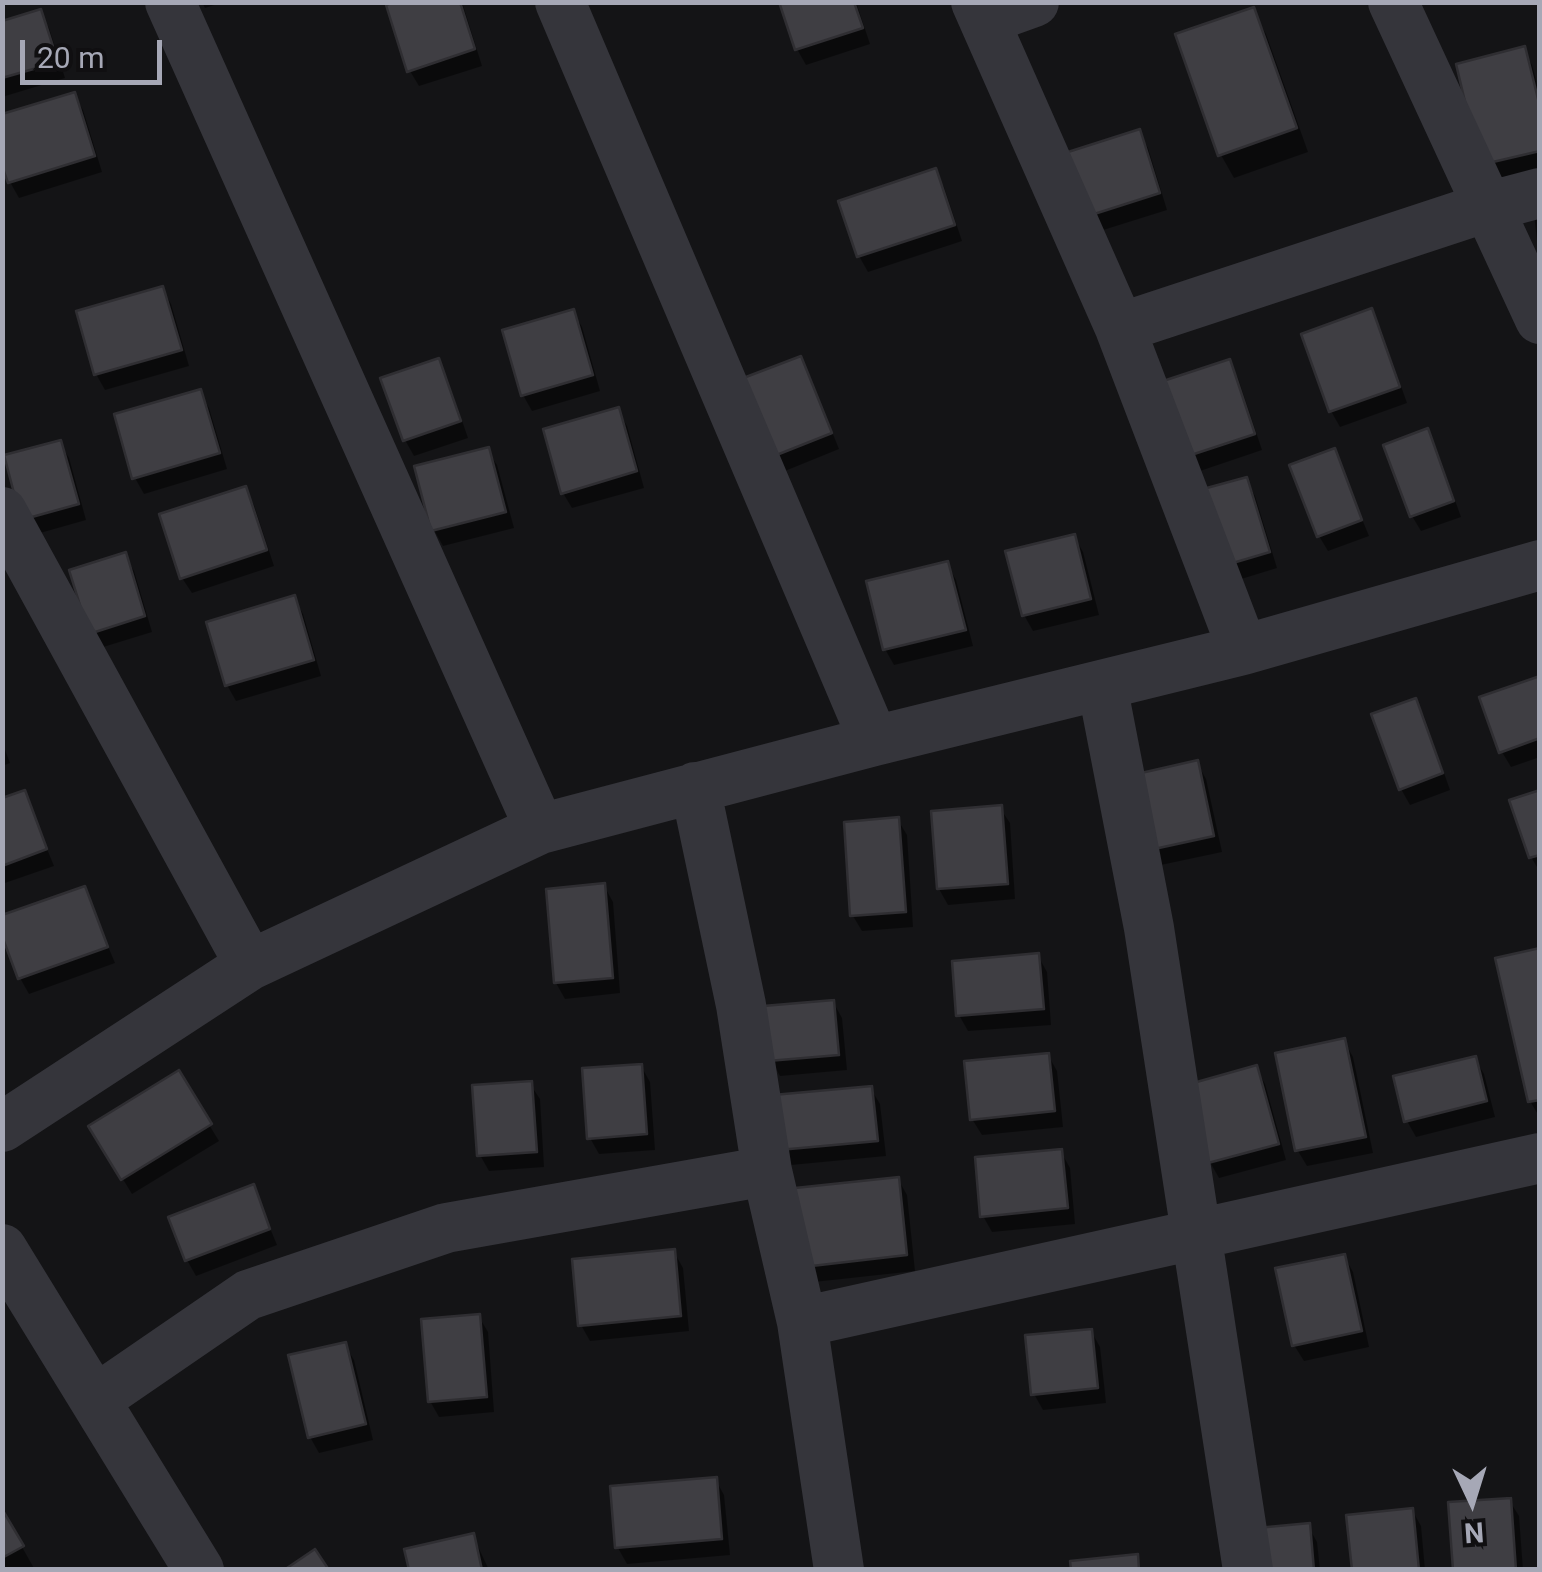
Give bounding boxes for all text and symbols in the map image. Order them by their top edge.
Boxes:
scale bar [25,20,168,82]
text: 20 m [37,40,104,75]
north arrow [1422,1452,1522,1552]
text: N [1463,1515,1485,1550]

